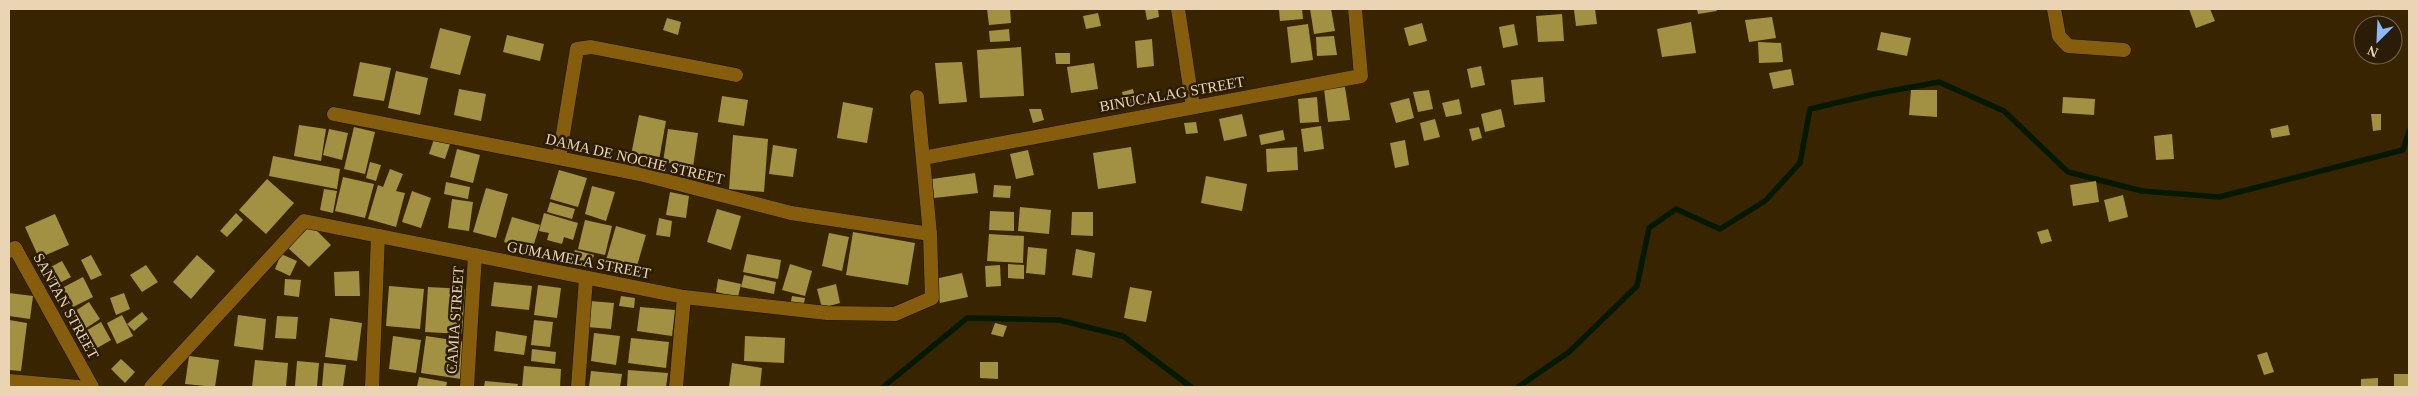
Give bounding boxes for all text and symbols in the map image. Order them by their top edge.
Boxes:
north arrow [2353,15,2403,65]
text: N [2365,43,2381,60]
street label: BINUCALAG STREET [1098,73,1246,115]
street label: DAMA DE NOCHE STREET [544,131,726,187]
street label: GUMAMELA STREET [506,238,652,282]
street label: SANTAN STREET [30,250,102,362]
street label: CAMIA STREET [443,266,467,374]

